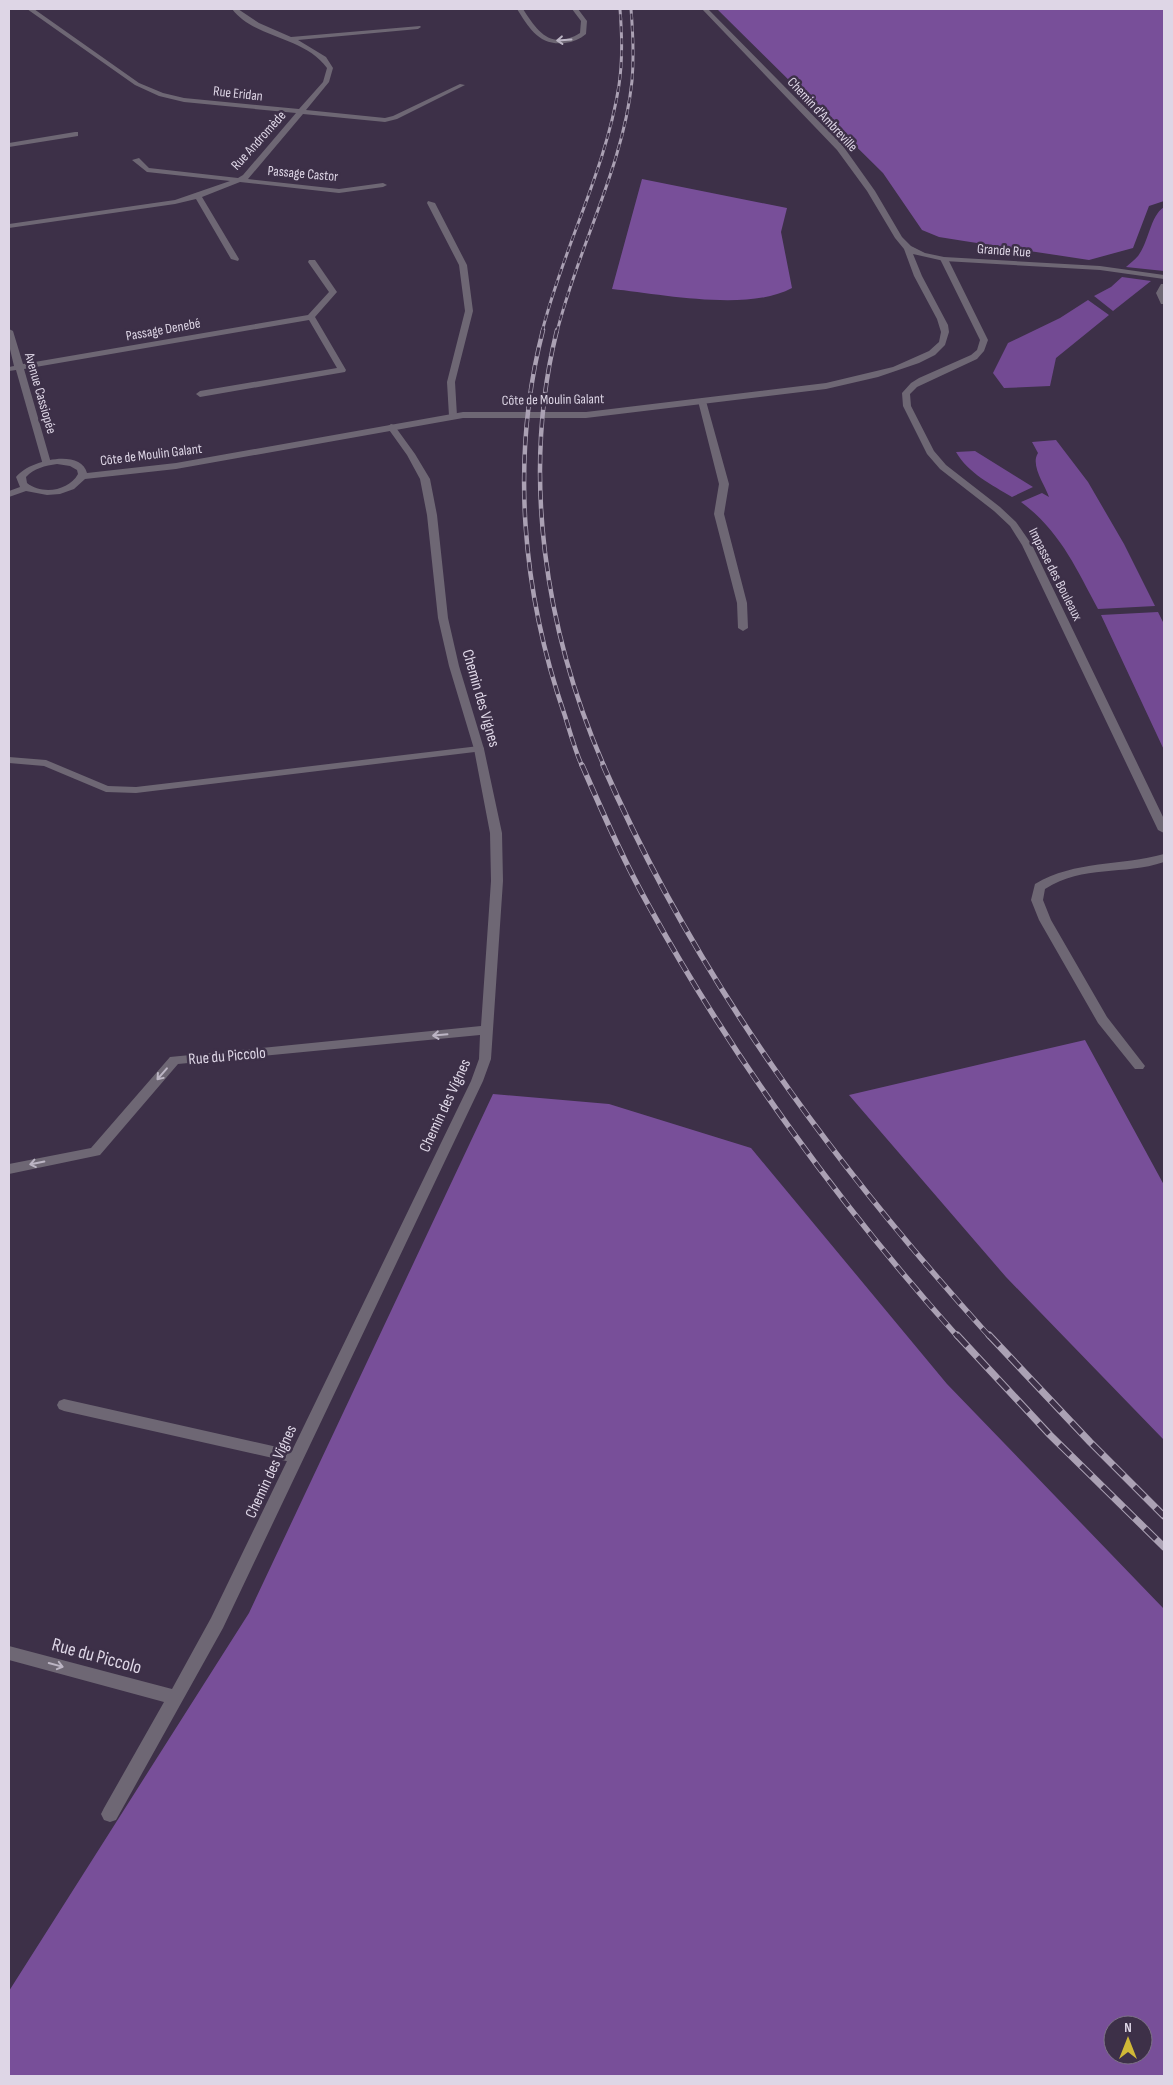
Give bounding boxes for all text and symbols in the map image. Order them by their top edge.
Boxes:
one-way arrow [556,35,572,44]
street label: Chemin d'Ambreville [784,74,861,155]
street label: Rue Eridan [212,82,264,105]
street label: Rue Andromède [227,107,289,174]
street label: Passage Castor [267,162,339,185]
street label: Grande Rue [977,240,1031,261]
street label: Passage Denebé [125,315,202,344]
street label: Avenue Cassiopée [21,350,60,436]
street label: Côte de Moulin Galant [502,390,604,409]
street label: Côte de Moulin Galant [99,440,203,469]
street label: Impasse des Bouleaux [1025,525,1087,624]
street label: Chemin des Vignes [458,647,504,750]
one-way arrow [432,1030,448,1039]
street label: Rue du Piccolo [188,1044,267,1069]
street label: Chemin des Vignes [415,1056,475,1155]
one-way arrow [156,1067,168,1080]
one-way arrow [29,1159,45,1169]
street label: Chemin des Vignes [241,1422,301,1521]
street label: Rue du Piccolo [49,1633,144,1679]
one-way arrow [47,1661,63,1670]
north arrow [1103,2015,1153,2065]
text: N [1124,2019,1132,2036]

